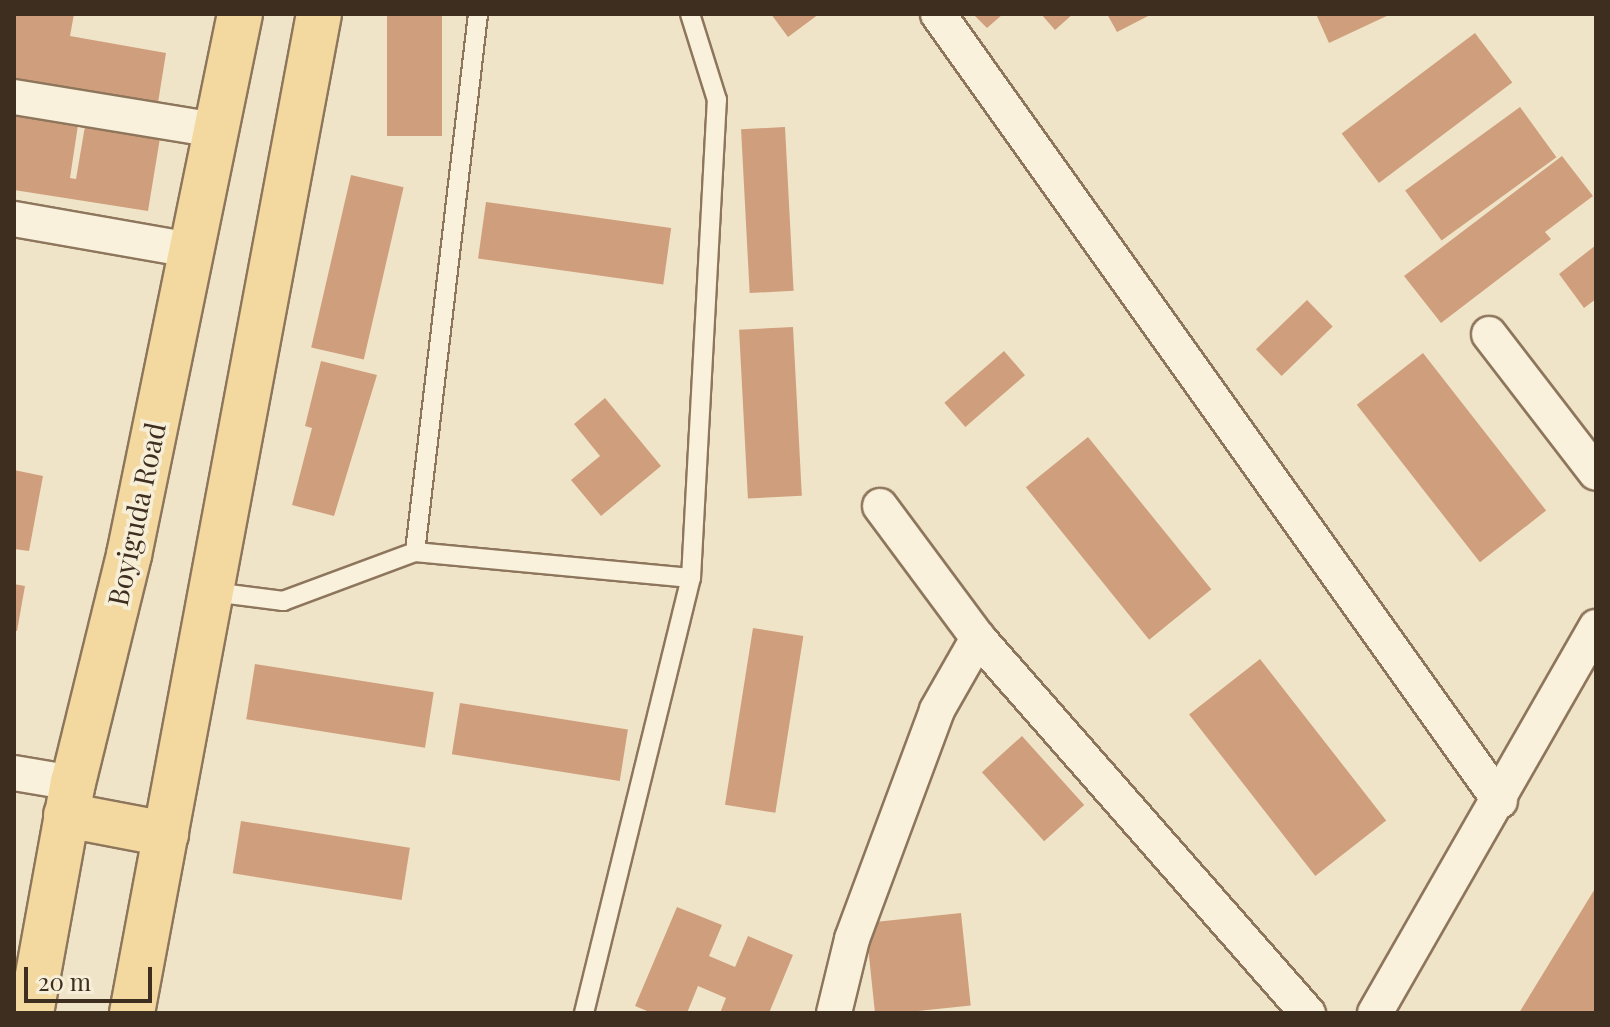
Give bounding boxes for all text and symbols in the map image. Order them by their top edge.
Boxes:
street label: Boyiguda Road [100,419,172,609]
scale bar [28,951,156,1001]
text: 20 m [38,965,91,997]

